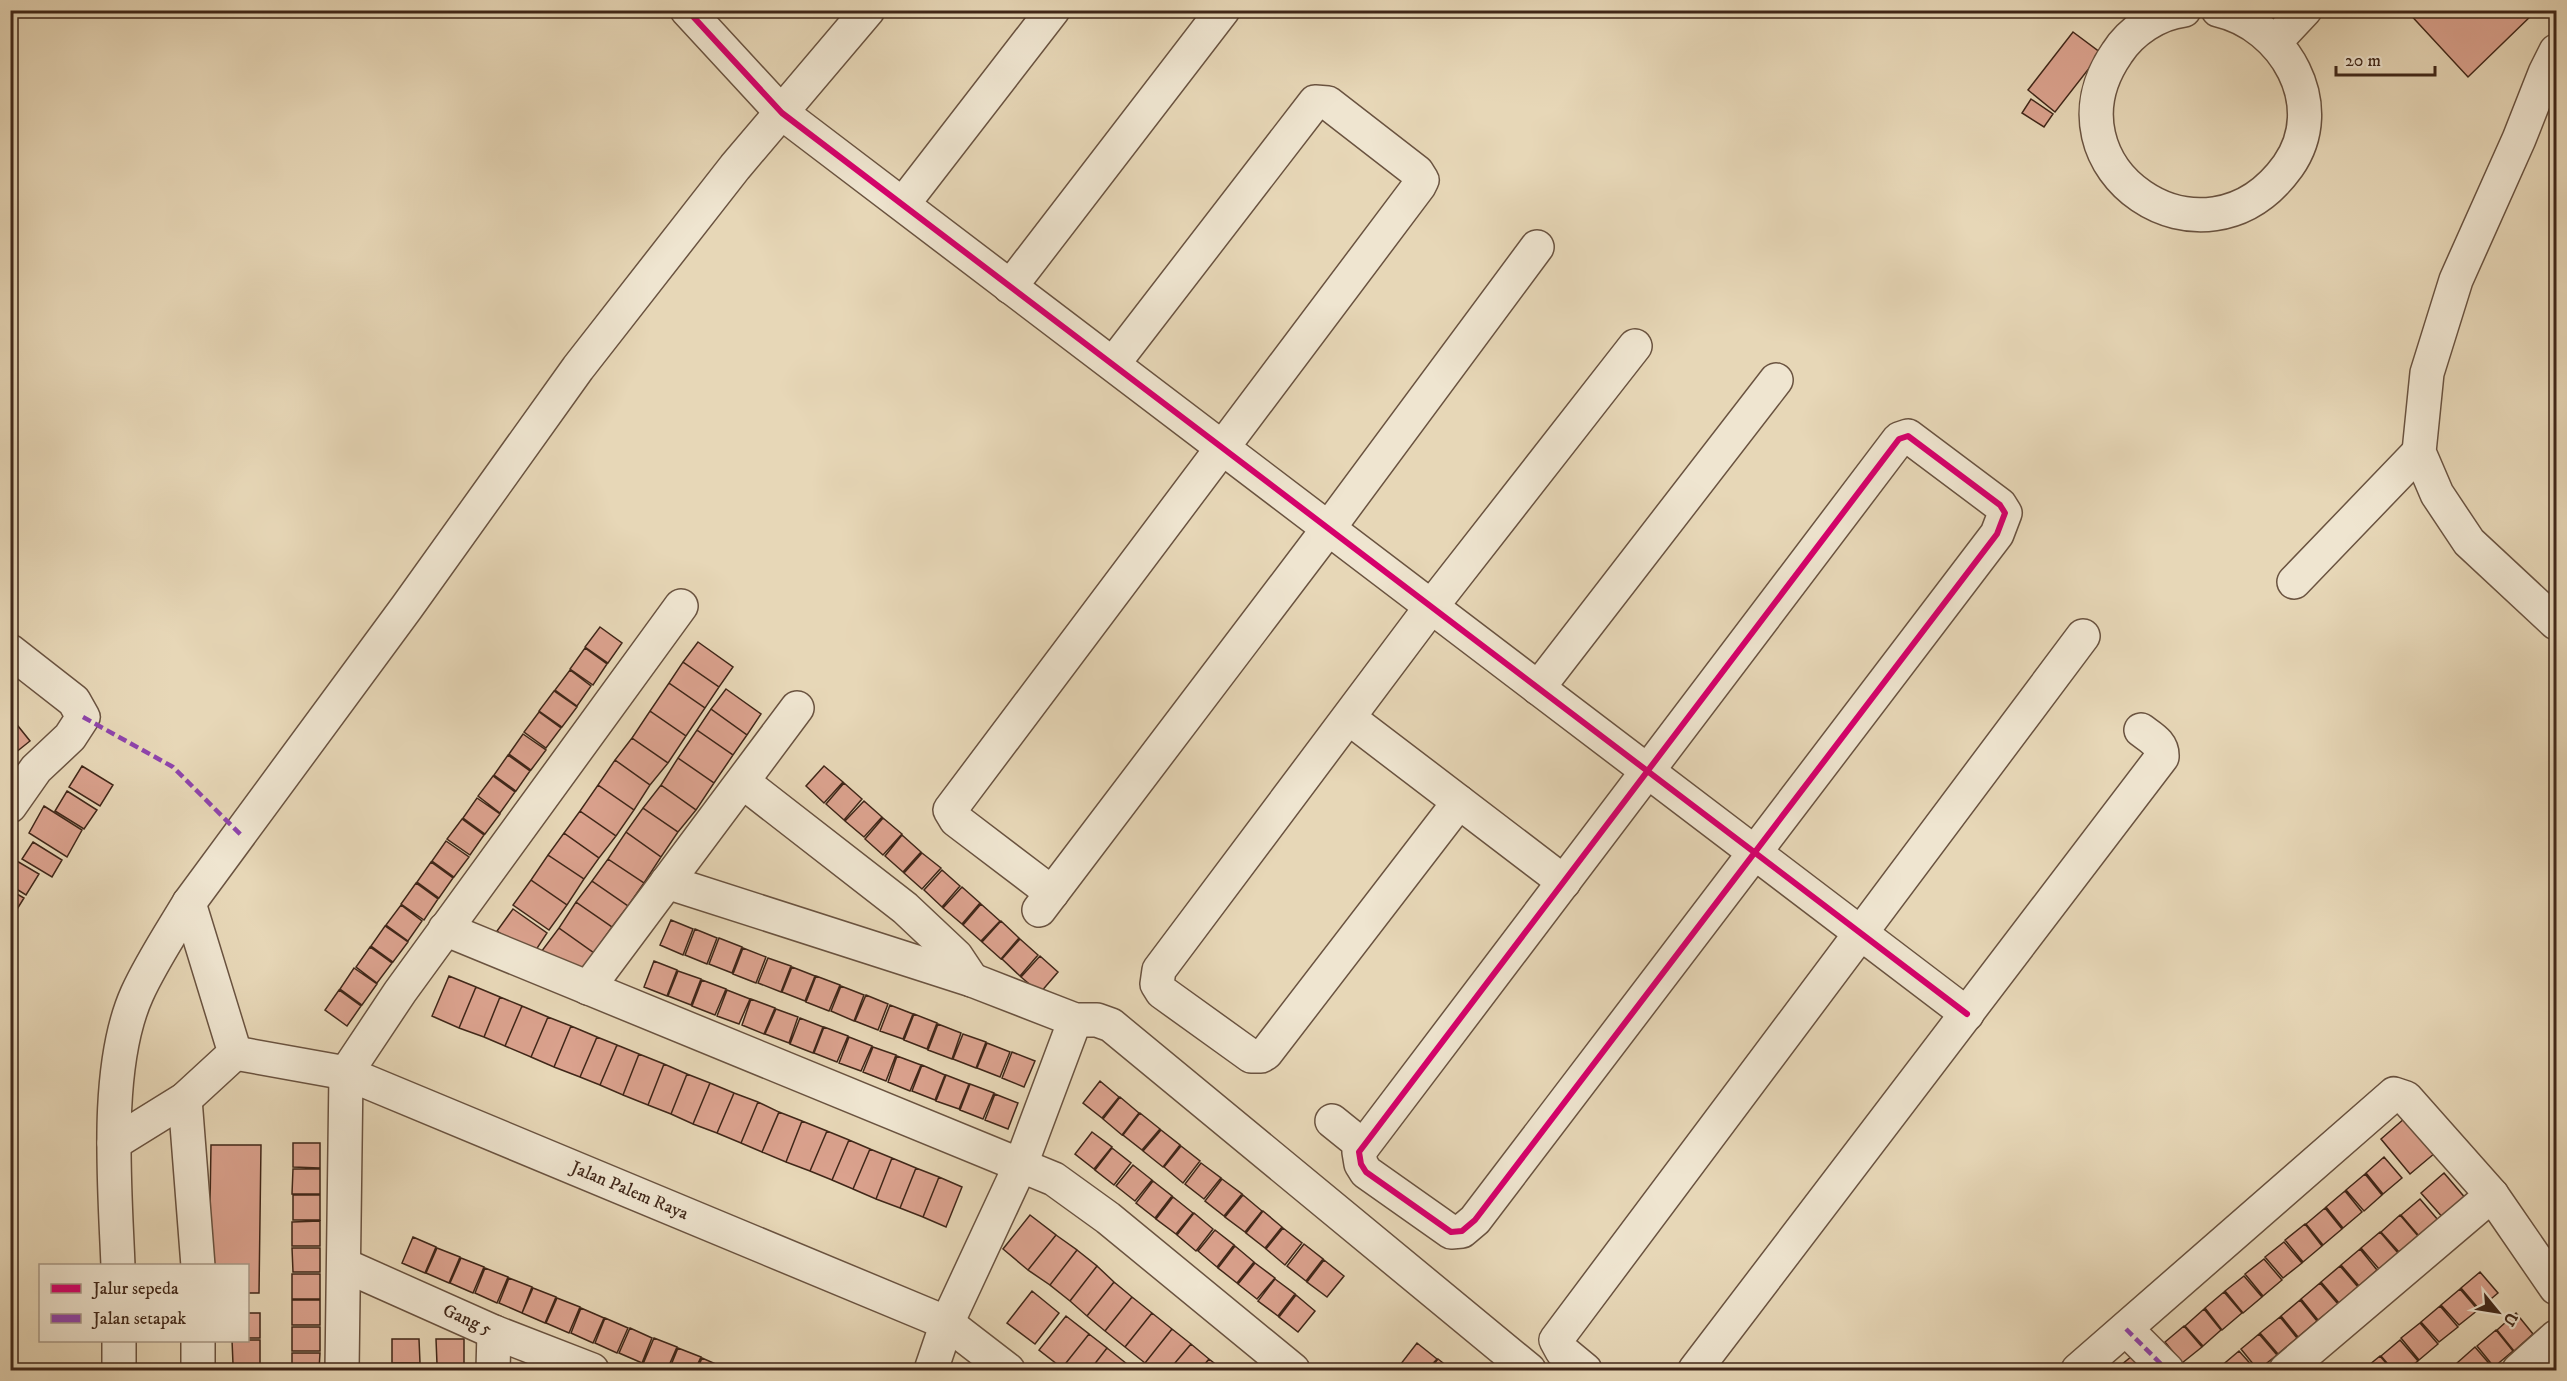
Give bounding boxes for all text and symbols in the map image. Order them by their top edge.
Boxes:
scale bar [2336,39,2435,77]
text: 20 m [2345,50,2381,72]
street label: Jalan Palem Raya [566,1156,692,1225]
legend [39,1264,249,1342]
text: Jalur sepeda [91,1278,179,1300]
north arrow [2468,1282,2528,1342]
street label: Gang 5 [439,1300,495,1341]
text: Jalan setapak [91,1308,186,1330]
text: U [2498,1309,2522,1330]

